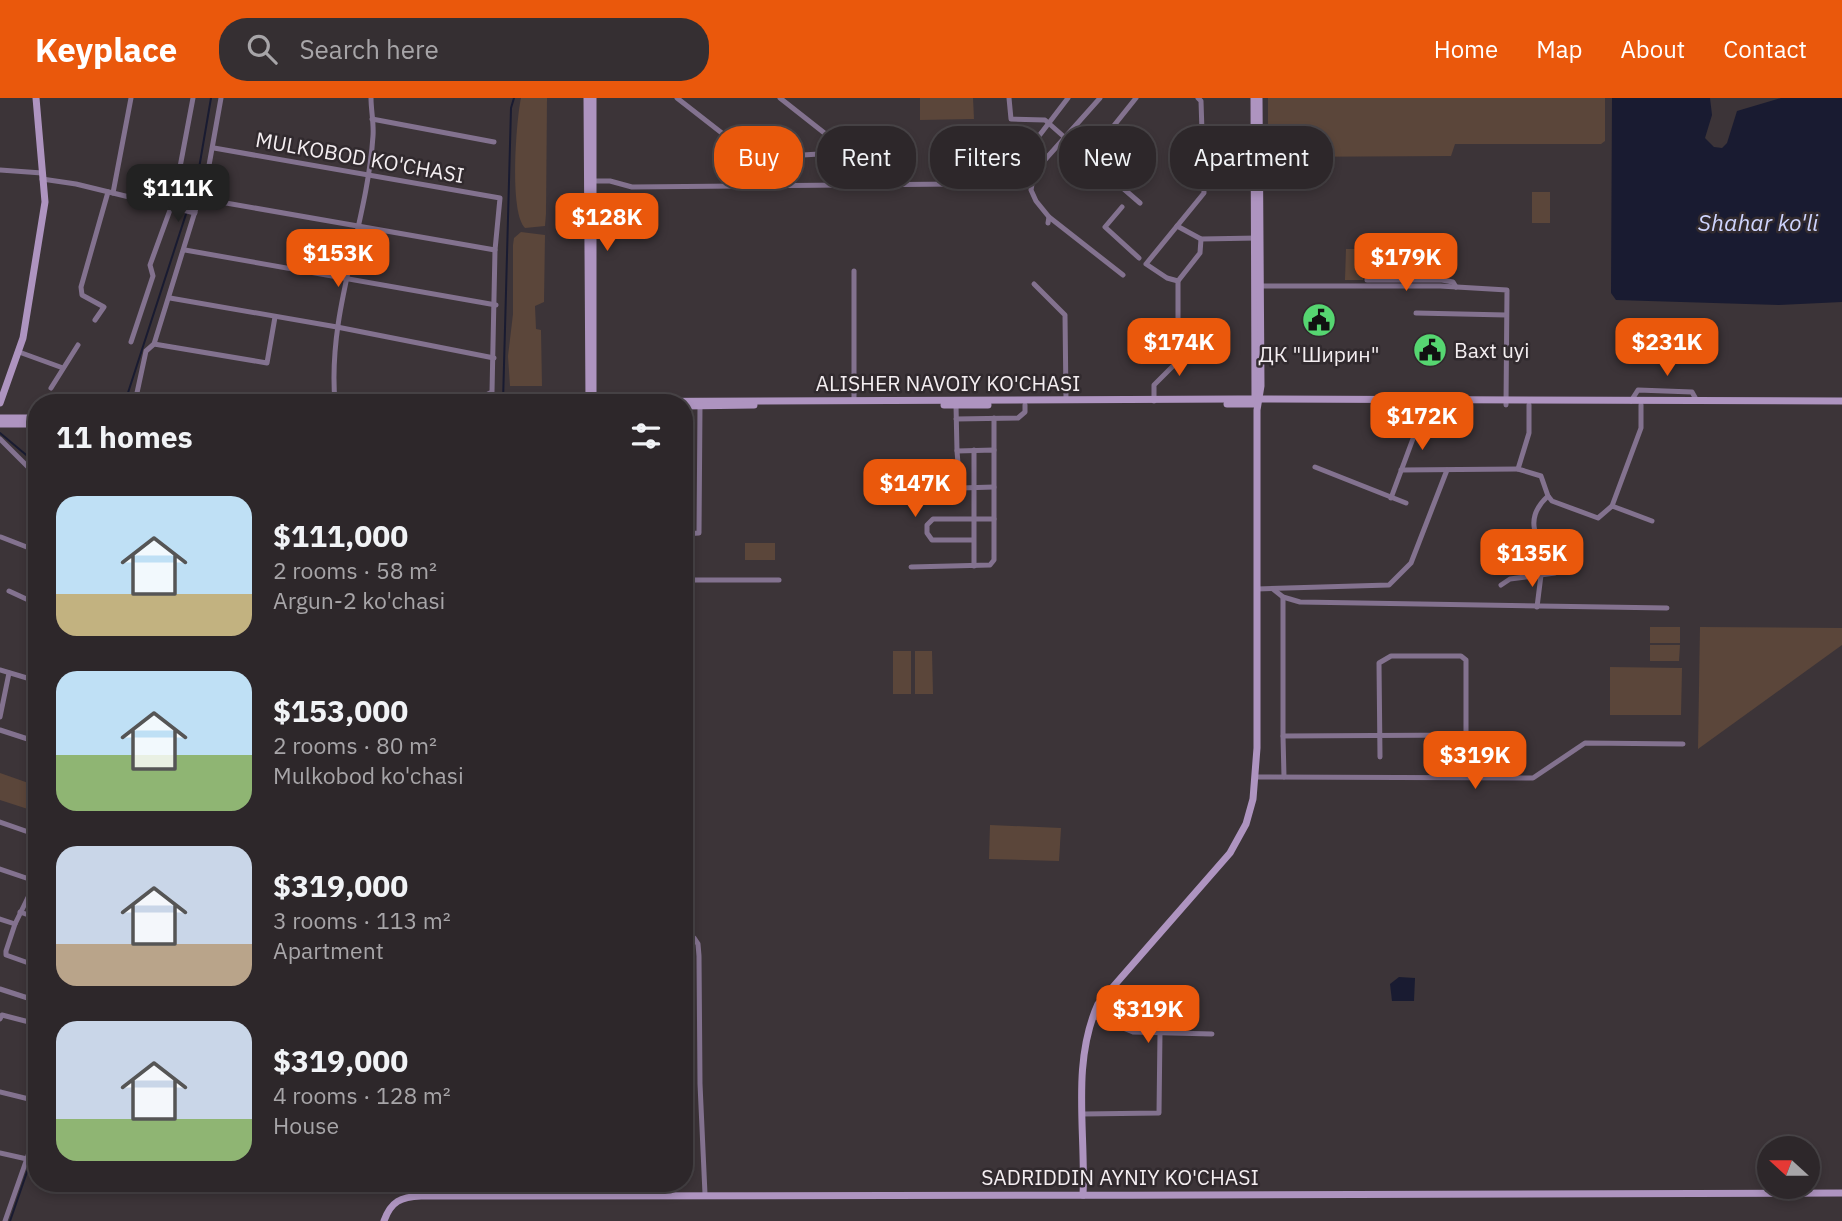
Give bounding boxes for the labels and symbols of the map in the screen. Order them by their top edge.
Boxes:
street label: MULKOBOD KO'CHASI [253,125,467,189]
pin: $111K [129,164,227,224]
pin: $128K [558,194,656,253]
water label: Shahar ko'li [1698,207,1819,237]
pin: $153K [289,230,387,289]
pin: $179K [1357,234,1455,293]
public building icon: ДК "Ширин" [1300,301,1338,339]
pin: $174K [1130,318,1228,378]
pin: $231K [1618,318,1716,378]
public building icon: Baxt uyi [1411,331,1449,369]
place label: Baxt uyi [1454,336,1530,364]
place label: ДК "Ширин" [1258,340,1380,368]
street label: ALISHER NAVOIY KO'CHASI [816,369,1081,397]
pin: $172K [1373,392,1471,452]
pin: $147K [866,460,964,519]
pin: $135K [1483,530,1581,589]
pin: $319K [1426,732,1524,791]
pin: $319K [1099,986,1197,1045]
north arrow [1757,1136,1820,1199]
street label: SADRIDDIN AYNIY KO'CHASI [981,1163,1259,1191]

